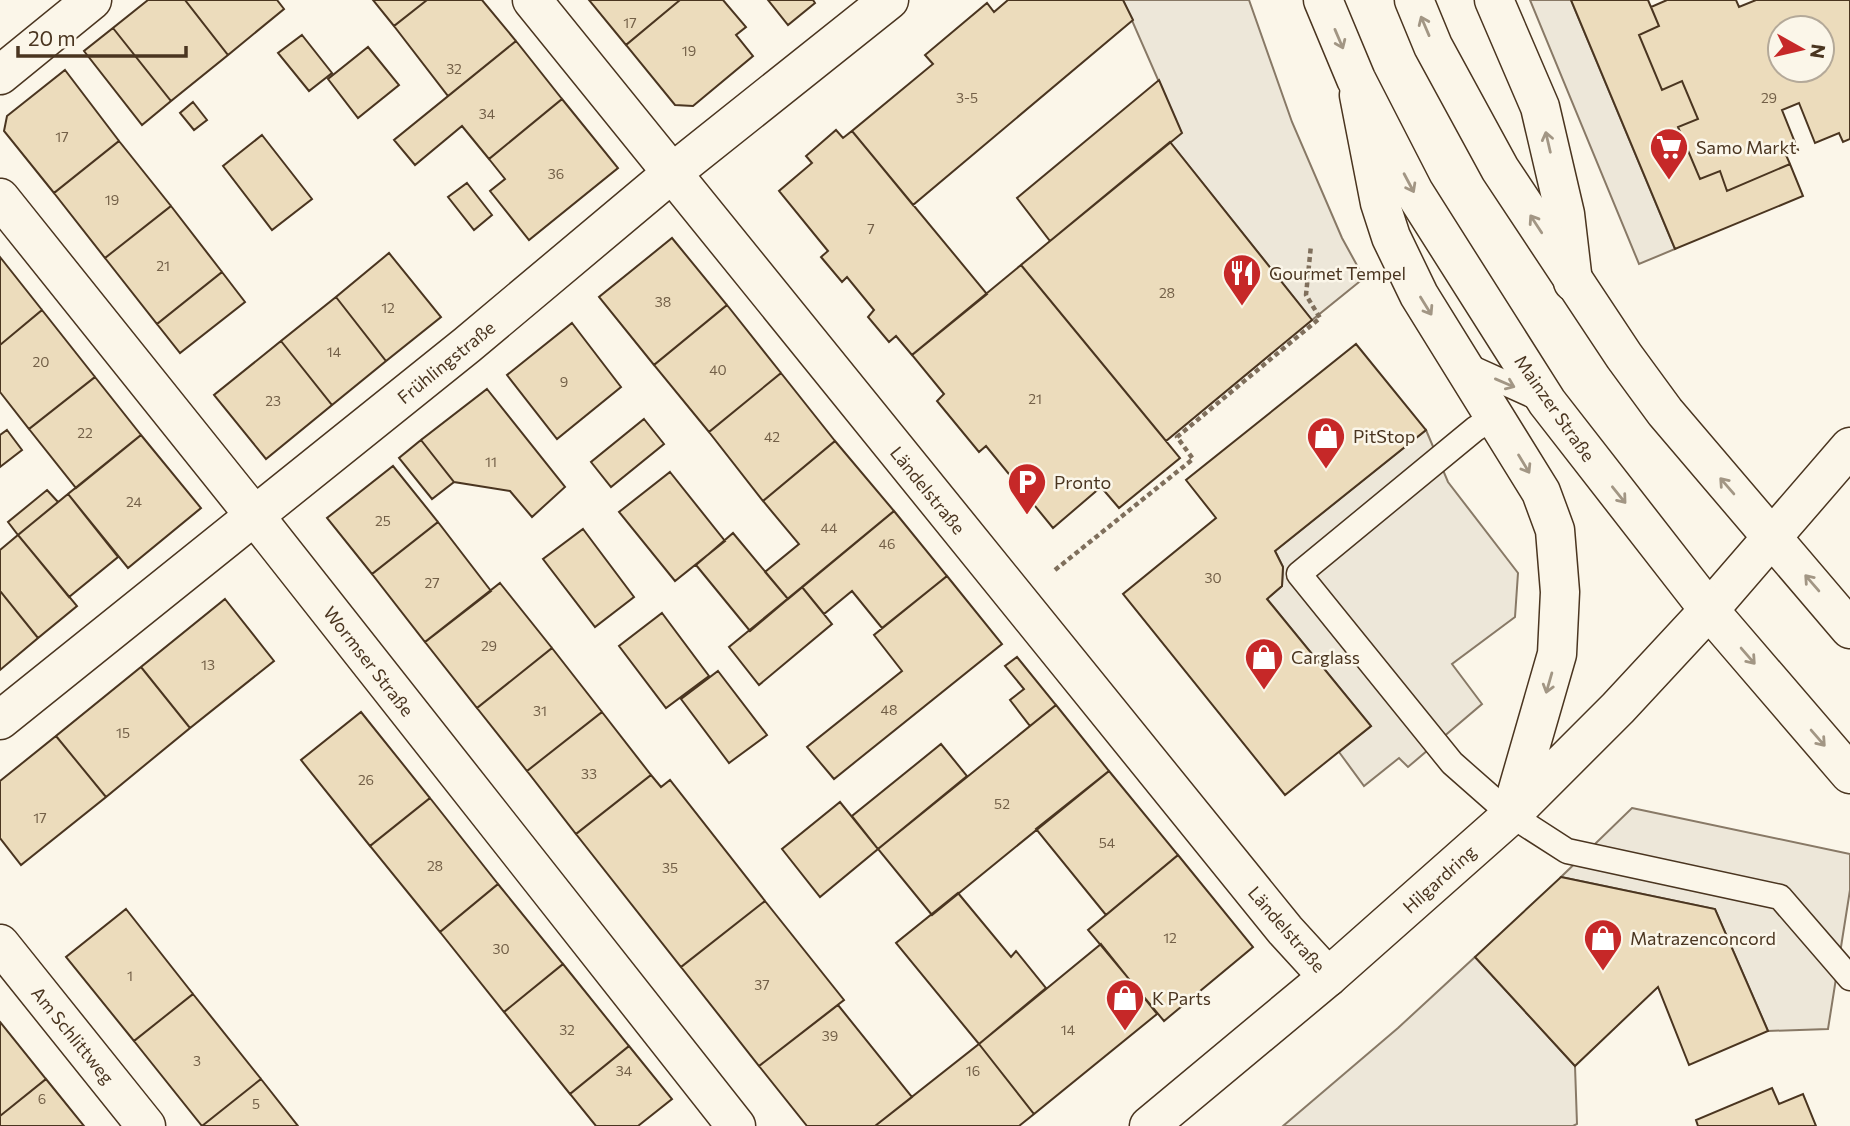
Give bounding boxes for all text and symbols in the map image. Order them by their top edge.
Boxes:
scale bar [18,14,186,58]
house number: 17 [623,14,637,31]
north arrow [1766,14,1836,84]
one-way arrow [1418,16,1431,38]
text: 20 m [28,25,76,50]
one-way arrow [1334,28,1347,50]
house number: 19 [682,42,696,59]
text: N [1806,43,1831,60]
house number: 32 [446,60,462,77]
house number: 3-5 [956,89,978,106]
house number: 29 [1761,89,1777,106]
house number: 34 [479,105,496,122]
supermarket icon: Samo Markt [1648,126,1690,181]
house number: 17 [55,128,69,145]
one-way arrow [1541,131,1555,154]
place label: Samo Markt [1696,136,1797,158]
house number: 36 [548,165,564,182]
one-way arrow [1403,172,1417,193]
house number: 19 [105,191,119,208]
one-way arrow [1529,215,1543,235]
house number: 7 [867,220,875,237]
restaurant icon: Gourmet Tempel [1221,252,1263,307]
house number: 21 [156,257,170,274]
place label: Gourmet Tempel [1269,262,1406,284]
house number: 28 [1159,284,1175,301]
house number: 38 [655,293,671,310]
one-way arrow [1419,296,1433,316]
house number: 12 [381,299,395,316]
street label: Frühlingstraße [393,316,499,408]
house number: 14 [327,343,342,360]
street label: Mainzer Straße [1510,350,1600,466]
house number: 20 [33,353,49,370]
house number: 40 [709,361,727,378]
house number: 9 [560,373,568,390]
one-way arrow [1493,378,1515,391]
house number: 21 [1028,390,1042,407]
house number: 23 [265,392,281,409]
shop icon: PitStop [1305,415,1347,470]
house number: 22 [77,424,93,441]
place label: PitStop [1353,425,1415,447]
house number: 42 [764,428,780,445]
street label: Ländelstraße [886,442,970,538]
house number: 11 [485,453,497,470]
one-way arrow [1516,454,1531,473]
parking icon: Pronto [1006,461,1048,516]
place label: Pronto [1054,471,1111,493]
one-way arrow [1719,478,1735,496]
one-way arrow [1611,485,1627,503]
house number: 24 [126,493,143,510]
house number: 25 [375,512,391,529]
house number: 44 [821,519,838,536]
house number: 46 [879,535,895,552]
house number: 30 [1204,569,1222,586]
house number: 27 [424,574,440,591]
one-way arrow [1803,575,1820,592]
street label: Wormser Straße [319,602,419,720]
shop icon: Carglass [1243,636,1285,691]
house number: 29 [481,637,497,654]
place label: Carglass [1291,646,1360,668]
one-way arrow [1740,646,1756,664]
house number: 13 [201,656,215,673]
one-way arrow [1541,672,1554,694]
house number: 48 [881,701,897,718]
house number: 31 [533,702,547,719]
house number: 15 [116,724,130,741]
one-way arrow [1810,729,1826,747]
house number: 33 [581,765,597,782]
house number: 26 [358,771,374,788]
house number: 52 [994,795,1010,812]
house number: 17 [33,809,47,826]
house number: 54 [1099,834,1116,851]
street label: Hilgardring [1398,840,1480,918]
house number: 28 [427,857,443,874]
house number: 35 [662,859,678,876]
street label: Ländelstraße [1244,881,1330,977]
shop icon: Matrazenconcord [1582,917,1624,972]
place label: Matrazenconcord [1630,927,1776,949]
house number: 12 [1163,929,1177,946]
house number: 30 [492,940,510,957]
house number: 1 [127,967,133,984]
house number: 37 [754,976,770,993]
shop icon: K Parts [1104,977,1146,1032]
street label: Am Schlittweg [27,982,119,1088]
place label: K Parts [1152,987,1211,1009]
house number: 32 [559,1021,575,1038]
house number: 14 [1061,1021,1076,1038]
house number: 39 [822,1027,838,1044]
house number: 3 [193,1052,201,1069]
house number: 34 [616,1062,633,1079]
house number: 16 [966,1062,980,1079]
house number: 6 [38,1090,46,1107]
house number: 5 [252,1095,260,1112]

